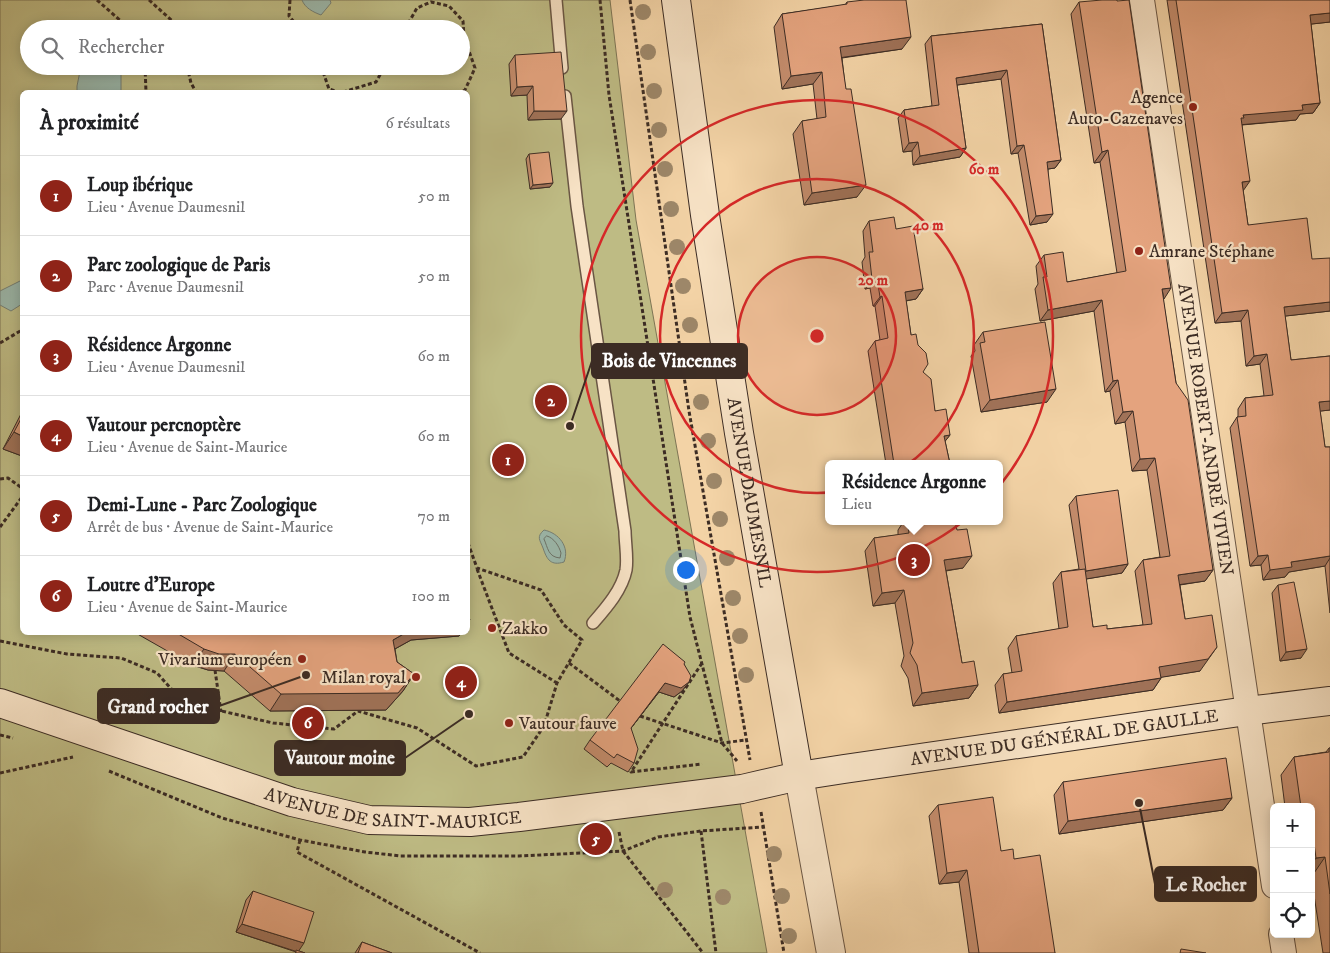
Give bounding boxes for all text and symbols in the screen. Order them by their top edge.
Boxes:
search box [20,20,470,75]
icon: search [38,34,66,62]
text: Rechercher [78,36,164,59]
place label: Agence Auto-Cazenaves [1068,87,1183,130]
marker: Agence Auto-Cazenaves [1187,101,1199,113]
text: À proximité [40,110,139,136]
text: 6 résultats [385,113,450,133]
text: 60 m [969,160,1000,179]
text: Loup ibérique [87,174,193,197]
text: 1 [53,186,59,206]
text: 50 m [418,186,450,206]
text: Lieu · Avenue Daumesnil [87,197,245,217]
text: 40 m [911,216,944,235]
place label: Amrane Stéphane [1149,241,1274,263]
marker: Amrane Stéphane [1133,245,1145,257]
text: Parc zoologique de Paris [87,254,270,277]
text: 2 [52,266,60,286]
text: 50 m [418,266,450,286]
text: 20 m [858,271,889,290]
text: Parc · Avenue Daumesnil [87,277,244,297]
street label: AVENUE ROBERT-ANDRÉ VIVIEN [1172,282,1238,577]
centre of rings [808,327,826,345]
text: Résidence Argonne [87,334,231,357]
callout: Bois de Vincennes [592,344,747,378]
text: 3 [53,346,59,366]
text: 60 m [418,346,450,366]
text: Bois de Vincennes [602,350,737,373]
text: Lieu · Avenue Daumesnil [87,357,245,377]
pin: 2 [535,382,567,420]
street label: AVENUE DAUMESNIL [722,396,776,589]
text: Vautour percnoptère [87,414,241,437]
text: 4 [51,426,61,446]
text: 60 m [418,426,450,446]
text: Lieu · Avenue de Saint-Maurice [87,437,287,457]
pin: 1 [492,441,524,479]
popup [825,460,1003,525]
text: Résidence Argonne [842,471,986,494]
text: Demi-Lune - Parc Zoologique [87,494,317,517]
text: Lieu [842,494,872,514]
text: 5 [52,506,60,526]
text: 70 m [418,506,450,526]
text: Arrêt de bus · Avenue de Saint-Maurice [87,517,333,537]
pin: 3 [898,541,930,579]
your location [673,557,699,583]
text: Loutre d'Europe [87,574,215,597]
text: 6 [52,586,60,606]
text: 100 m [412,586,450,606]
text: Lieu · Avenue de Saint-Maurice [87,597,287,617]
place label: Zakko [502,618,548,640]
marker: Zakko [486,622,498,634]
place label: Vivarium européen [157,649,293,671]
marker: Vivarium européen [296,653,308,665]
pin: 4 [445,663,477,701]
place label: Milan royal [322,667,407,689]
marker: Milan royal [410,671,422,683]
callout: Grand rocher [98,689,219,723]
text: Grand rocher [107,696,210,719]
pin: 6 [292,704,324,742]
street label: AVENUE DU GÉNÉRAL DE GAULLE [909,705,1220,771]
place label: Vautour fauve [518,713,617,735]
marker: Vautour fauve [503,717,515,729]
callout: Vautour moine [275,741,405,775]
text: Vautour moine [284,747,395,770]
street label: AVENUE DE SAINT-MAURICE [261,783,523,835]
map controls [1270,803,1315,938]
button: + [1270,803,1315,848]
pin: 5 [580,820,612,858]
button: − [1270,848,1315,893]
callout: Le Rocher [1155,867,1256,901]
text: Le Rocher [1166,874,1247,897]
button: locate [1270,893,1315,938]

